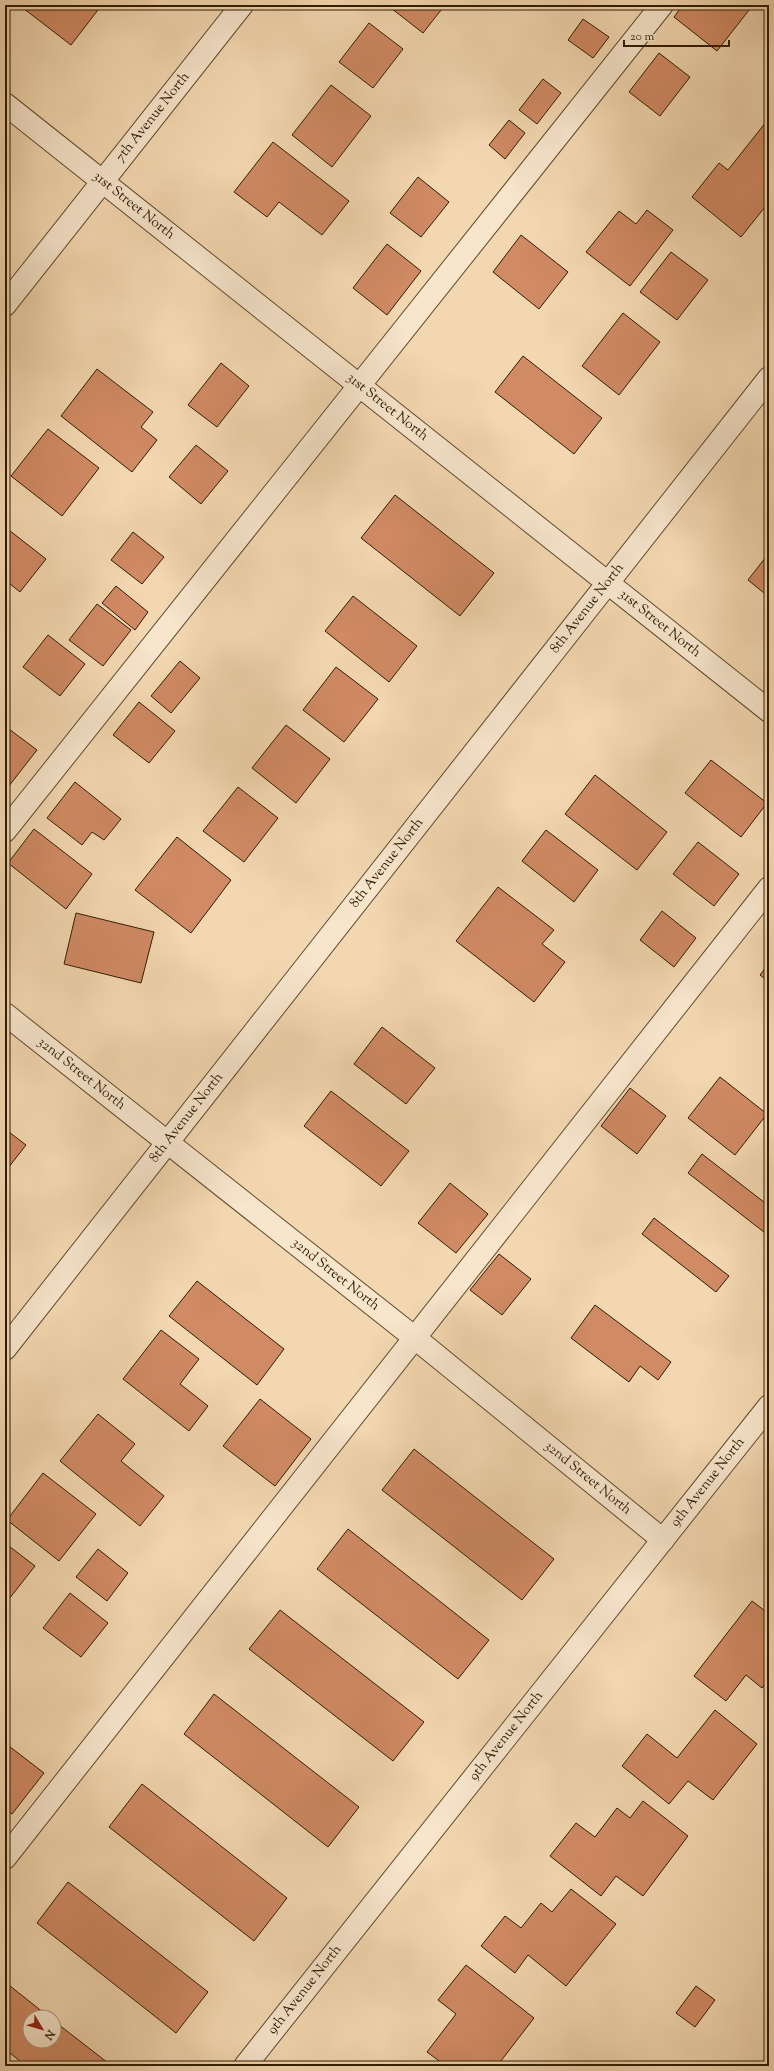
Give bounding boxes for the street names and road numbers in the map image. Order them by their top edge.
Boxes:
street label: 7th Avenue North [111,68,195,167]
street label: 31st Street North [88,167,179,245]
street label: 31st Street North [342,369,432,446]
street label: 8th Avenue North [546,559,629,658]
street label: 31st Street North [614,585,705,663]
street label: 8th Avenue North [345,814,429,913]
street label: 32nd Street North [33,1033,129,1115]
street label: 8th Avenue North [145,1069,229,1167]
street label: 32nd Street North [287,1234,384,1316]
street label: 9th Avenue North [666,1433,750,1532]
street label: 32nd Street North [540,1437,635,1520]
street label: 9th Avenue North [465,1687,549,1785]
street label: 9th Avenue North [263,1941,347,2039]

